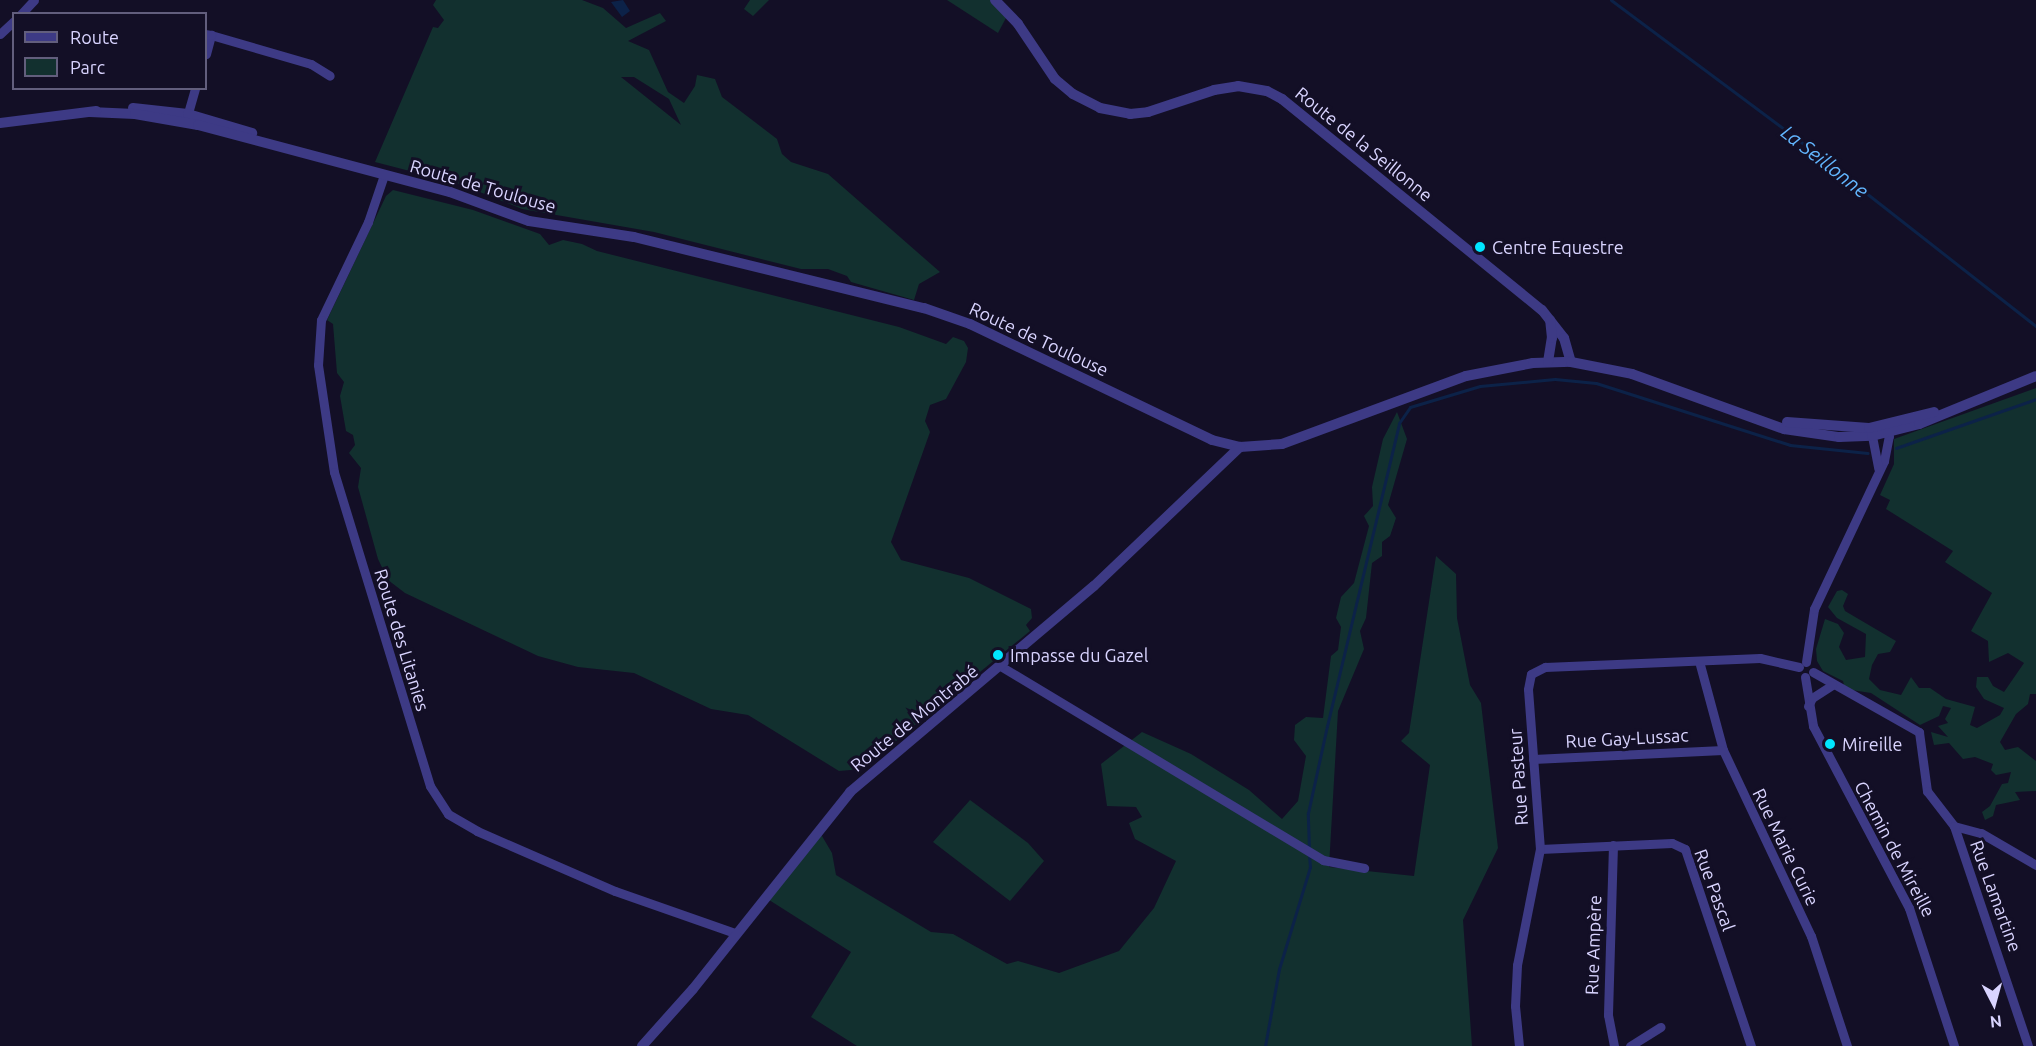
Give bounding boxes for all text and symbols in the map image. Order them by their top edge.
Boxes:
legend [12,12,207,90]
text: Route [70,27,119,47]
text: Parc [70,57,105,77]
street label: Route de la Seillonne [1291,82,1437,206]
water label: La Seillonne [1777,120,1873,202]
street label: Route de Toulouse [407,155,559,217]
place label: Centre Equestre [1492,236,1624,258]
marker: Centre Equestre [1473,240,1487,254]
street label: Route de Toulouse [966,297,1112,381]
street label: Route des Litanies [370,566,434,714]
place label: Impasse du Gazel [1010,644,1148,666]
marker: Impasse du Gazel [991,648,1005,662]
street label: Route de Montrabé [846,660,982,776]
street label: Rue Gay-Lussac [1565,724,1689,752]
street label: Rue Pasteur [1504,728,1532,826]
place label: Mireille [1842,733,1902,755]
marker: Mireille [1823,737,1837,751]
street label: Chemin de Mireille [1850,777,1940,921]
street label: Rue Marie Curie [1748,785,1824,909]
street label: Rue Lamartine [1966,837,2026,955]
street label: Rue Pascal [1690,846,1740,934]
street label: Rue Ampère [1580,895,1606,995]
north arrow [1964,974,2024,1034]
text: N [1989,1012,2003,1031]

